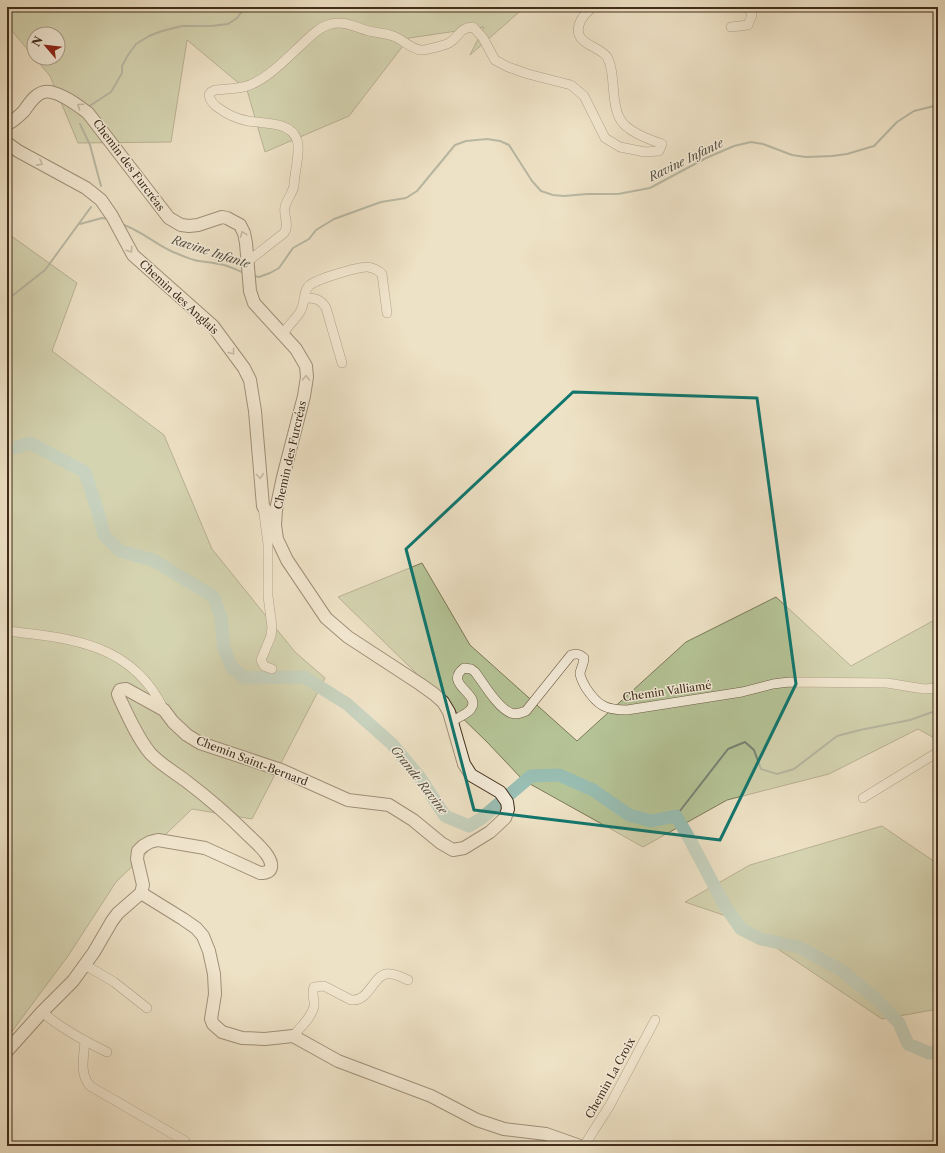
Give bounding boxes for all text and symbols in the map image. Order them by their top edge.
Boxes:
north arrow [26,26,66,66]
text: N [29,33,46,49]
one-way arrow [77,104,84,111]
street label: Chemin des Furcréas [90,116,168,214]
water label: Ravine Infante [645,134,727,185]
one-way arrow [36,158,43,165]
one-way arrow [240,230,248,237]
water label: Ravine Infante [169,231,253,272]
one-way arrow [126,246,133,253]
street label: Chemin des Anglais [137,257,222,337]
one-way arrow [227,347,234,354]
one-way arrow [302,375,310,381]
street label: Chemin des Furcréas [271,399,309,511]
one-way arrow [256,473,265,479]
street label: Chemin Valliamé [622,678,712,704]
street label: Chemin Saint-Bernard [194,733,310,789]
water label: Grande Ravine [388,742,452,818]
street label: Chemin La Croix [582,1035,638,1121]

